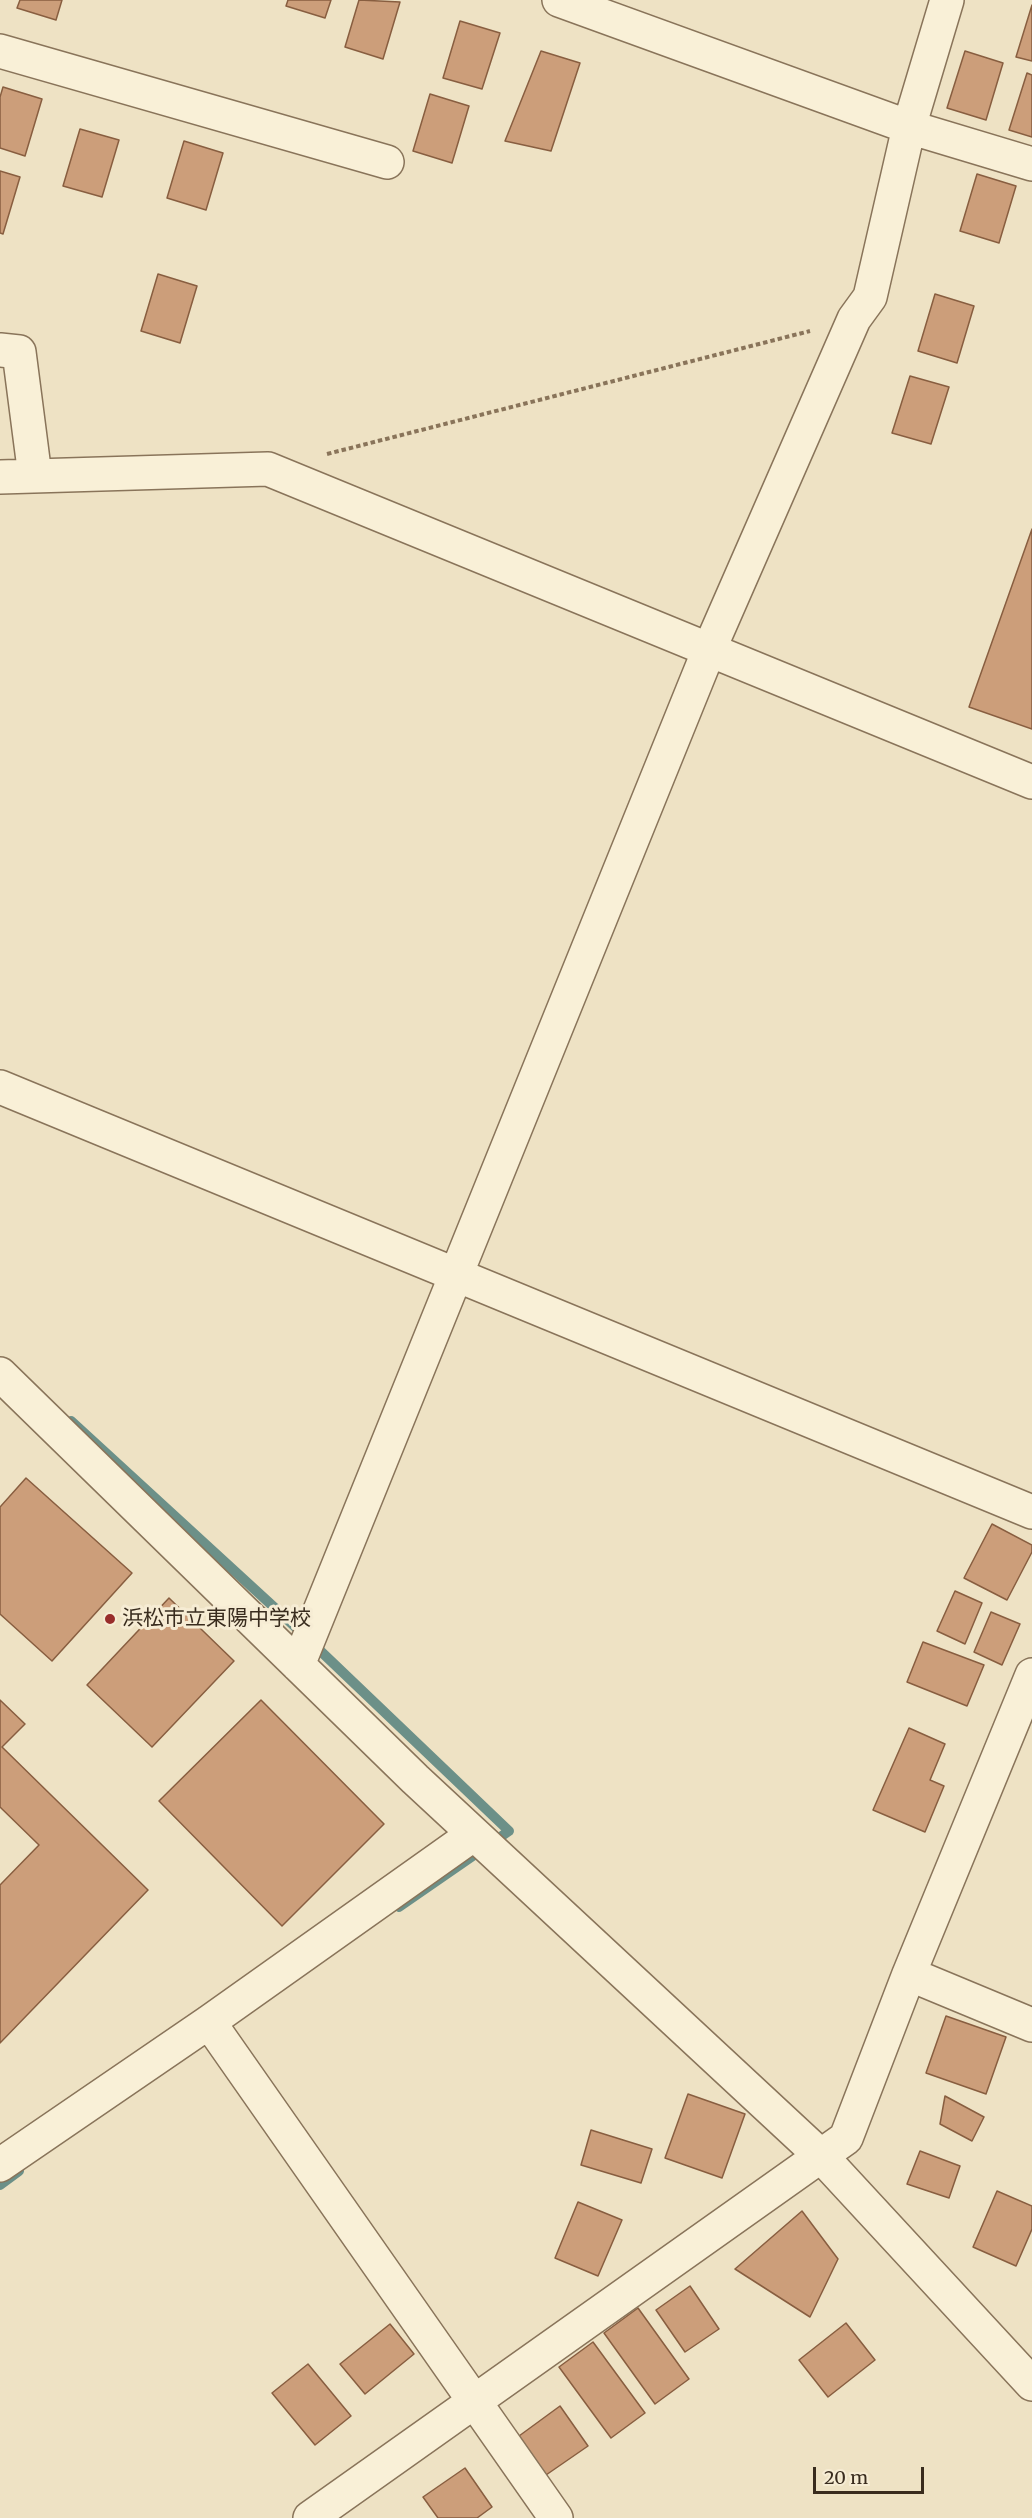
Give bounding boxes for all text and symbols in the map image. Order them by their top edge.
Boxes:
place label: 浜松市立東陽中学校 [122,1606,311,1632]
marker: 浜松市立東陽中学校 [103,1612,117,1626]
scale bar [816,2455,927,2493]
text: 20 m [824,2466,868,2489]

